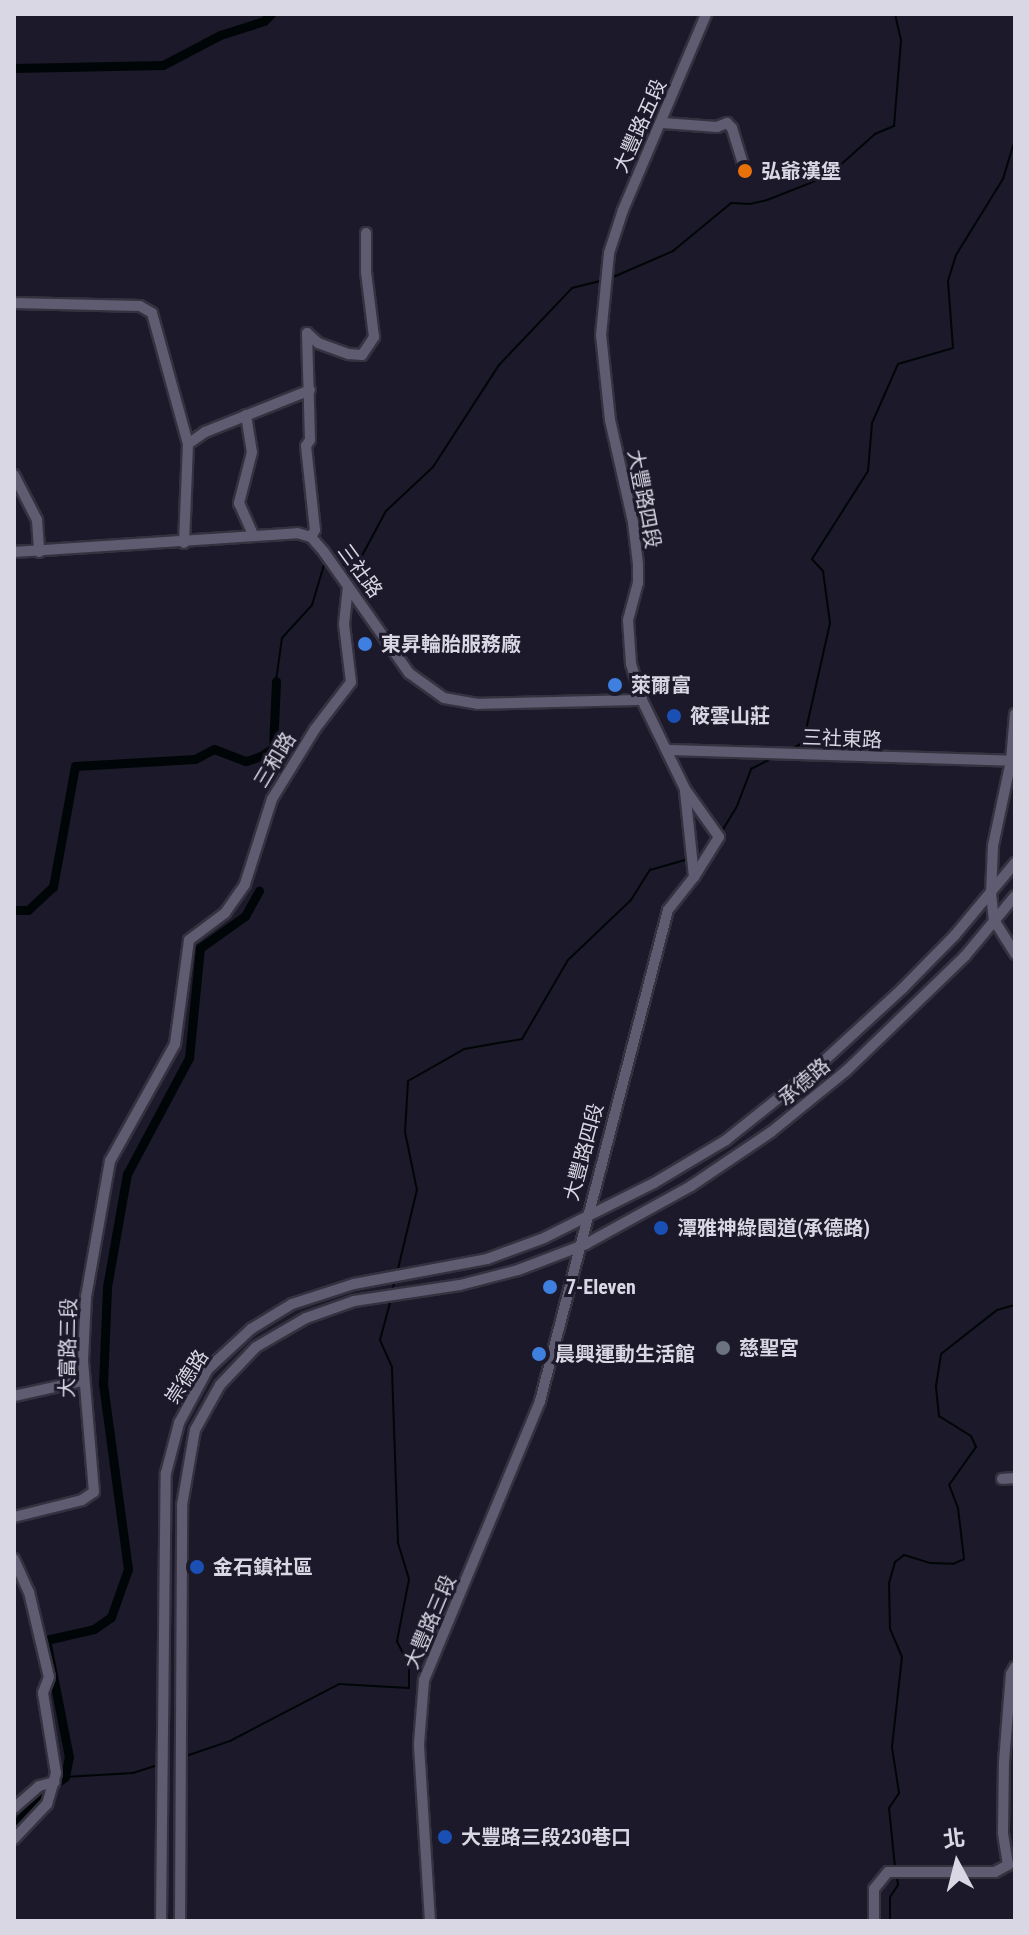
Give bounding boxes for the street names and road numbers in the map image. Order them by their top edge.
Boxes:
street label: 大豐路五段 [609,75,671,177]
street label: 大豐路四段 [623,448,665,550]
street label: 三社路 [333,540,387,602]
street label: 三社東路 [802,726,882,752]
street label: 三和路 [249,728,301,792]
street label: 承德路 [773,1054,835,1110]
street label: 大豐路四段 [559,1101,609,1203]
street label: 大富路三段 [55,1298,81,1398]
street label: 崇德路 [161,1345,213,1409]
street label: 大豐路三段 [399,1571,461,1673]

